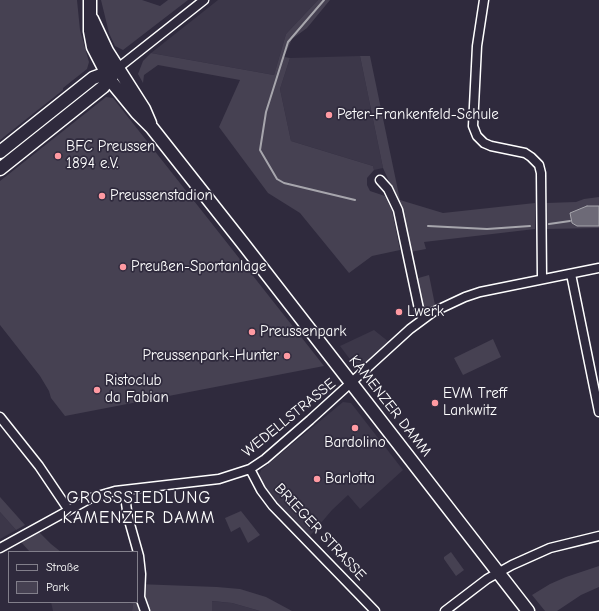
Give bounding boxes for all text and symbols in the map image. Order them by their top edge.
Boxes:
place label: Peter-Frankenfeld-Schule [337,106,499,124]
marker: Peter-Frankenfeld-Schule [324,110,334,120]
place label: BFC Preussen 1894 e.V. [66,138,155,173]
marker: BFC Preussen 1894 e.V. [53,151,63,161]
place label: Preussenstadion [110,187,213,205]
marker: Preussenstadion [97,191,107,201]
place label: Preußen-Sportanlage [131,258,266,276]
marker: Preußen-Sportanlage [118,262,128,272]
place label: Lwerk [407,303,444,321]
marker: Lwerk [394,307,404,317]
place label: Preussenpark [260,323,346,341]
marker: Preussenpark [247,327,257,337]
place label: Preussenpark-Hunter [142,347,279,365]
marker: Preussenpark-Hunter [282,351,292,361]
street label: KAMENZER DAMM [345,352,435,460]
place label: Ristoclub da Fabian [105,372,169,407]
street label: WEDELLSTRASSE [239,375,339,461]
marker: Ristoclub da Fabian [92,385,102,395]
place label: EVM Treff Lankwitz [443,385,507,420]
marker: EVM Treff Lankwitz [430,398,440,408]
marker: Bardolino [350,423,360,433]
place label: Bardolino [324,434,386,452]
place label: Barlotta [325,470,375,488]
marker: Barlotta [312,474,322,484]
street label: BRIEGER STRASSE [270,480,370,584]
district label: GROSSSIEDLUNG KAMENZER DAMM [62,488,216,528]
legend [8,551,138,603]
text: Straße [46,560,79,574]
text: Park [46,580,69,594]

